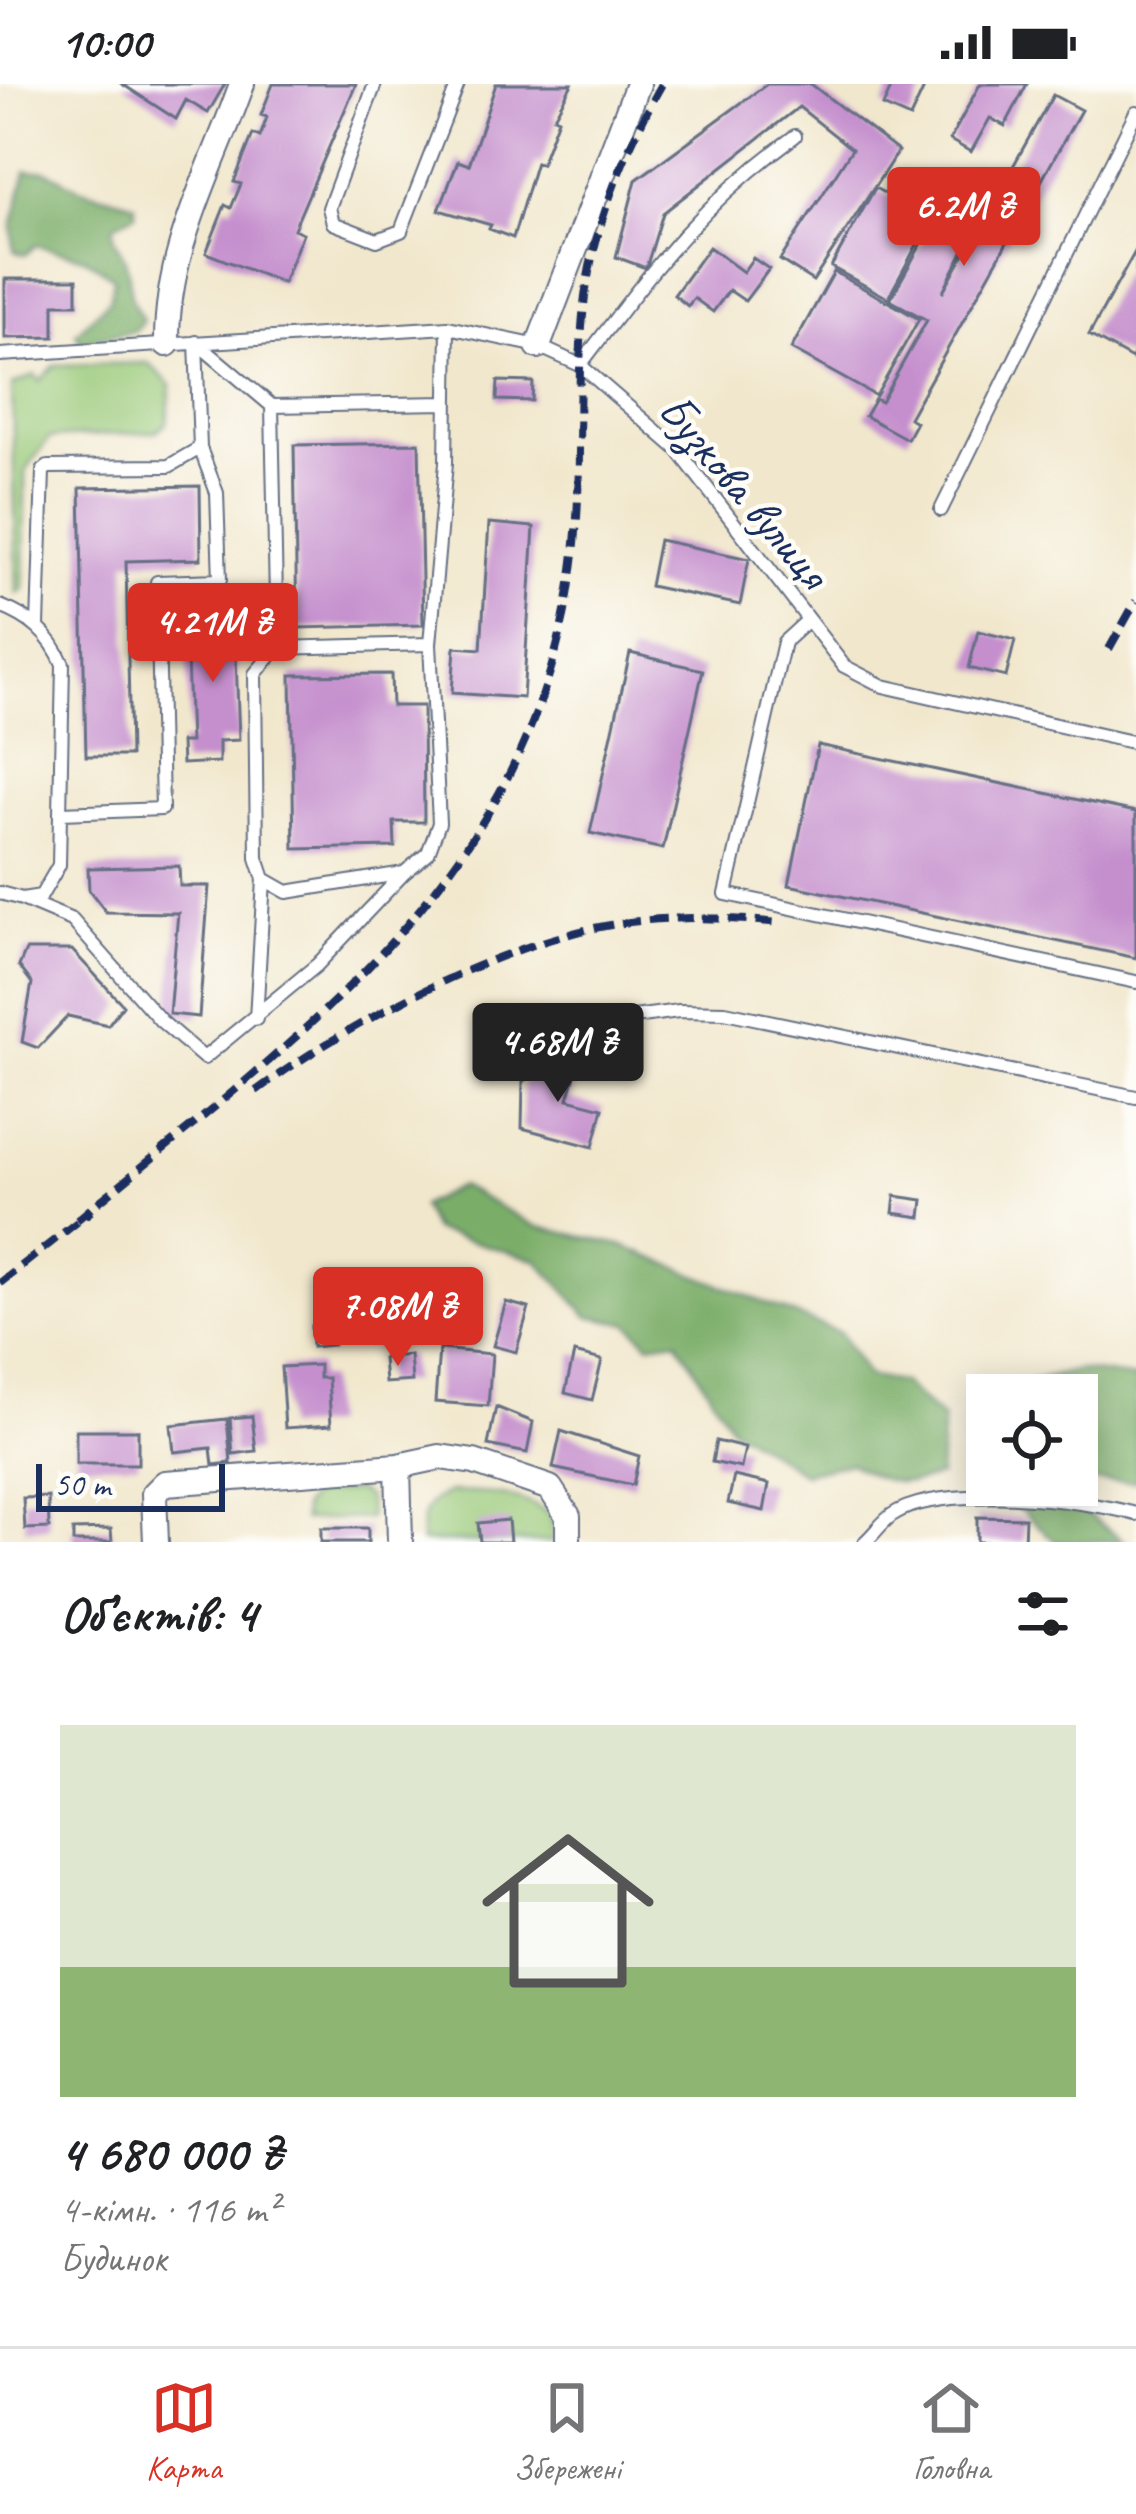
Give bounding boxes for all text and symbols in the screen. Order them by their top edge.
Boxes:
text: 10:00 [60,14,150,71]
pin: 6.2M ₴ [866,167,1062,269]
text: 6.2M ₴ [914,181,1014,230]
street label: Бузкова вулиця [645,381,845,603]
pin: 4.21M ₴ [102,583,324,685]
text: 4.21M ₴ [155,597,271,646]
pin: 4.68M ₴ [447,1003,669,1105]
text: 4.68M ₴ [500,1017,616,1066]
pin: 7.08M ₴ [287,1267,509,1369]
text: 7.08M ₴ [340,1281,456,1330]
map controls [966,1374,1098,1506]
button: locate [966,1374,1098,1506]
scale bar [36,1458,225,1511]
text: 50 m [54,1464,110,1506]
icon: filters [1010,1581,1076,1647]
text: Об’єктів: 4 [60,1582,257,1646]
icon: home [460,1803,676,2019]
text: 4 680 000 ₴ [60,2121,282,2185]
text: 4-кімн. · 116 m² [60,2185,278,2234]
text: Будинок [60,2234,167,2283]
tab: Карта [146,2375,221,2489]
tab: Збережені [514,2375,621,2489]
tab: Головна [913,2375,990,2489]

